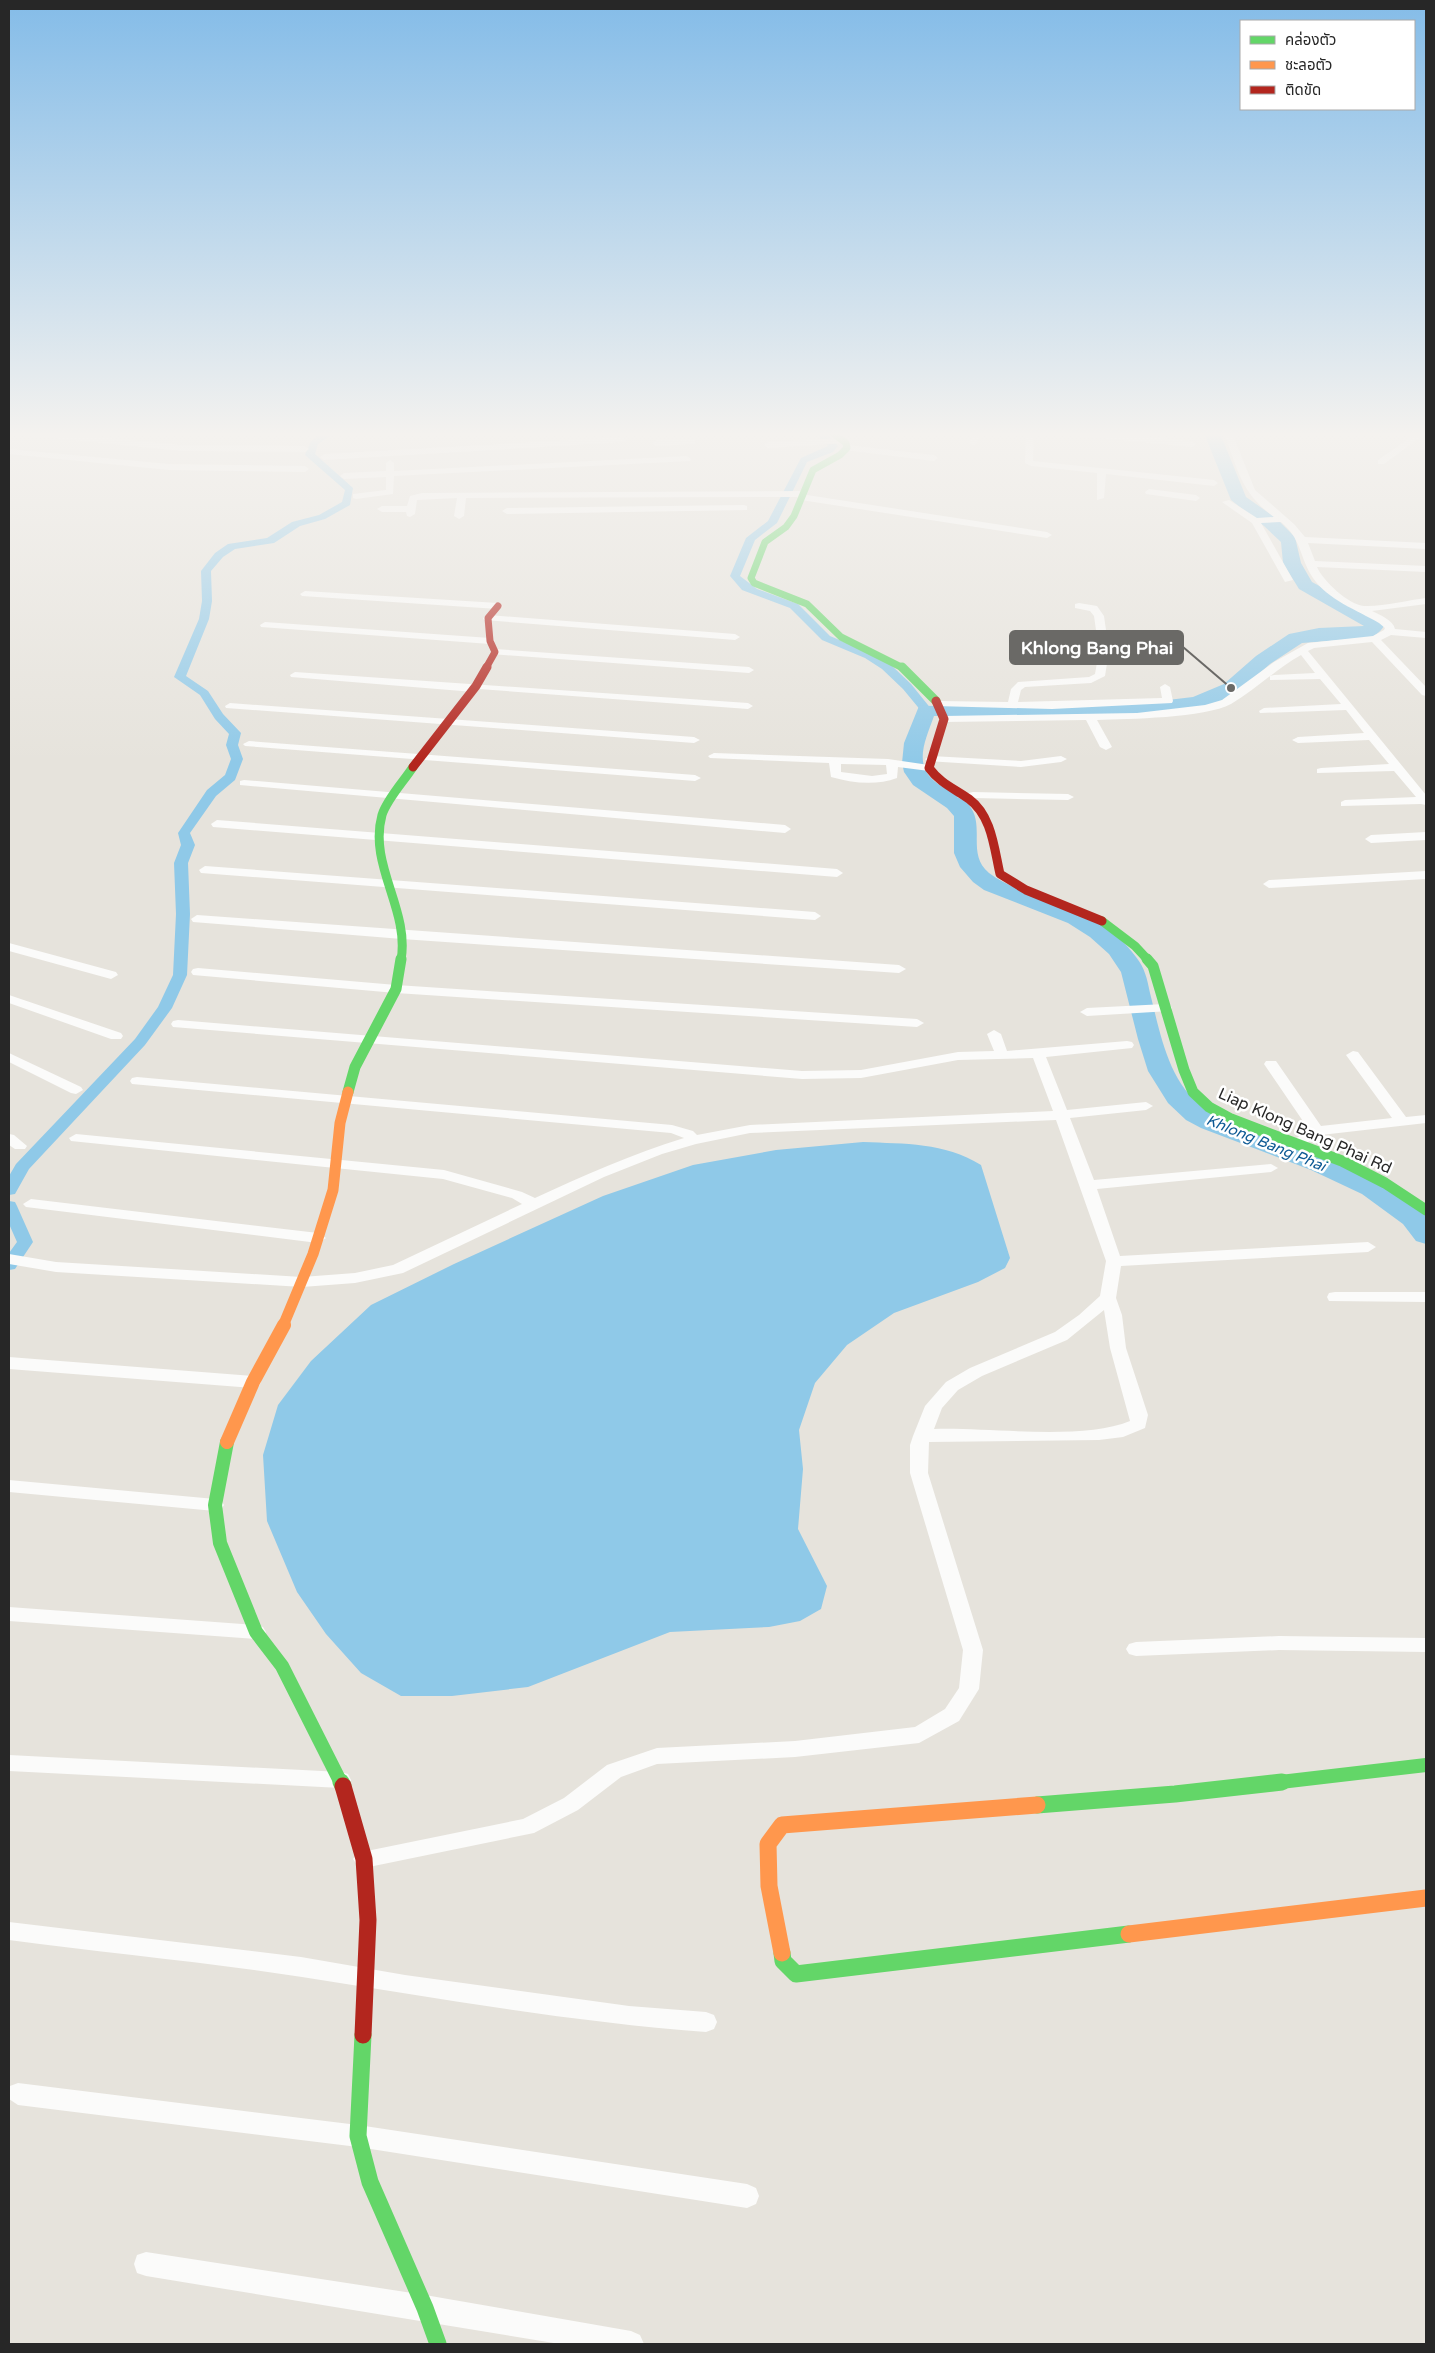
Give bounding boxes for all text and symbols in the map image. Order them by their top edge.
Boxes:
legend [1240,20,1415,110]
text: คล่องตัว [1285,31,1336,49]
text: ชะลอตัว [1285,56,1332,74]
text: ติดขัด [1285,81,1321,99]
callout: Khlong Bang Phai [1010,631,1183,664]
text: Khlong Bang Phai [1021,637,1173,659]
street label: Liap Klong Bang Phai Rd [1215,1084,1395,1178]
water label: Khlong Bang Phai [1204,1111,1330,1176]

